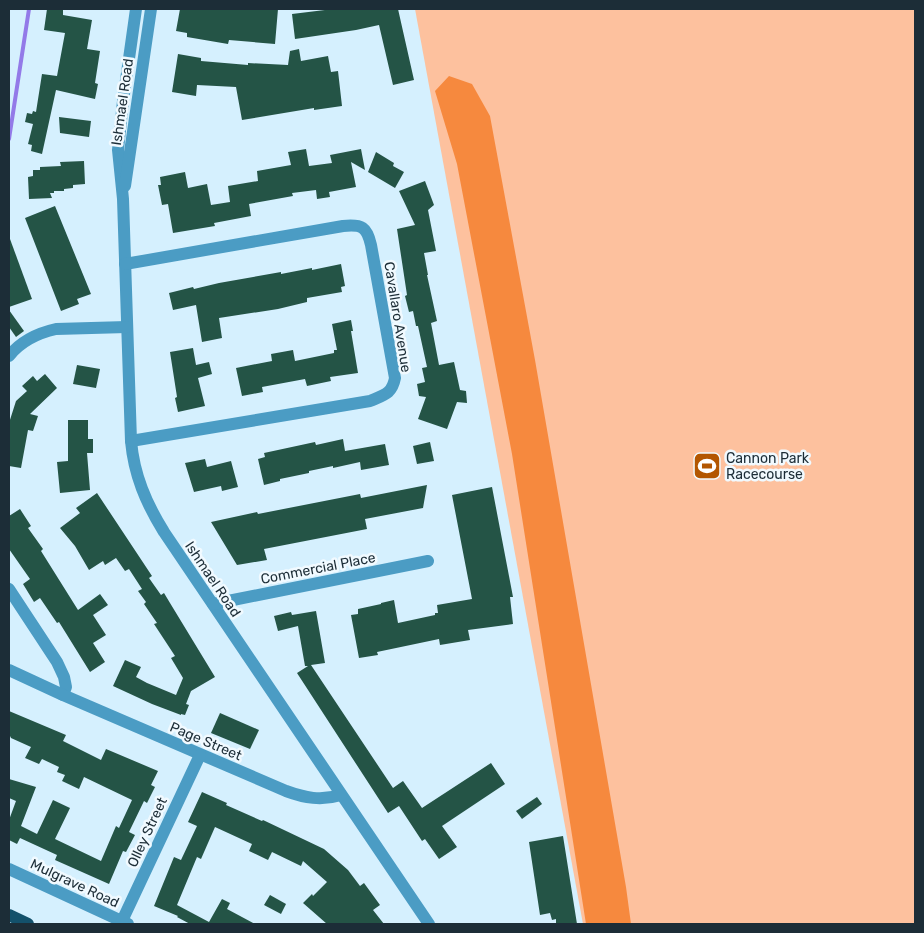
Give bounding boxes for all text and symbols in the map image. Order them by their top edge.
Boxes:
street label: Ishmael Road [108,58,137,147]
street label: Cavallaro Avenue [380,260,415,374]
place label: Cannon Park Racecourse [726,450,810,483]
sports icon: Cannon Park Racecourse [692,451,722,481]
street label: Ishmael Road [181,538,244,620]
street label: Commercial Place [259,549,377,588]
street label: Page Street [167,719,245,764]
street label: Olley Street [124,794,171,870]
street label: Mulgrave Road [28,855,122,911]

